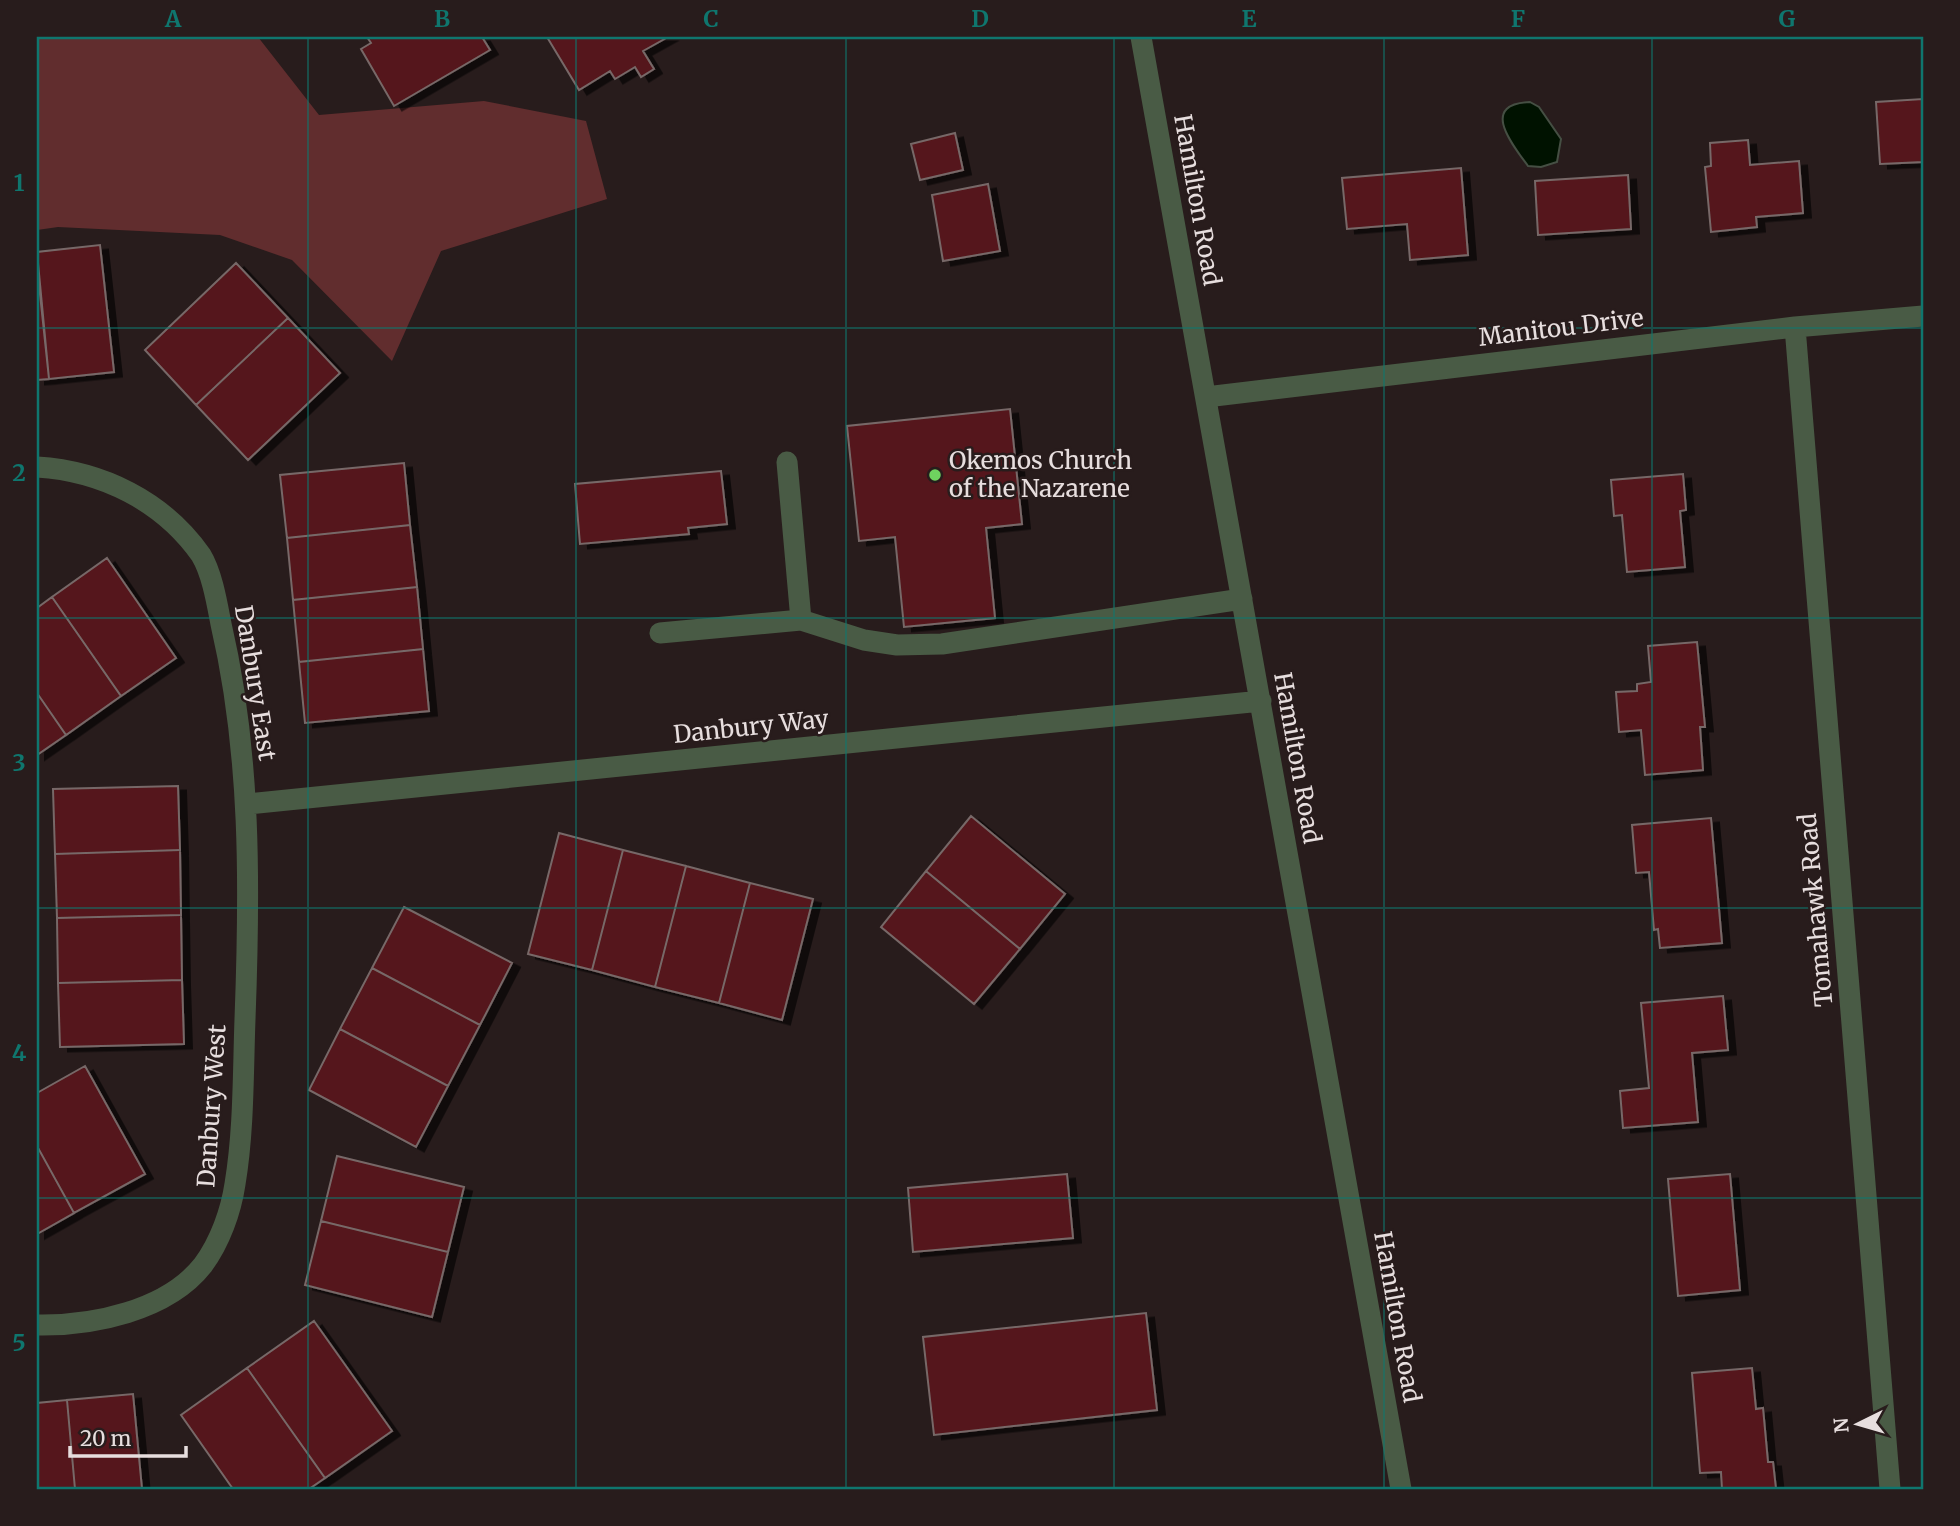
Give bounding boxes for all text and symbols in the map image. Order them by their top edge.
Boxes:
text: A [164,4,182,33]
text: B [434,4,450,33]
text: C [703,4,719,33]
text: D [971,4,989,33]
text: E [1241,4,1257,33]
text: F [1511,4,1525,33]
text: G [1779,4,1796,33]
street label: Hamilton Road [1167,112,1228,288]
text: 1 [14,168,25,197]
street label: Manitou Drive [1477,302,1645,353]
place label: Okemos Church of the Nazarene [949,445,1132,504]
text: 2 [12,458,26,487]
marker: Okemos Church of the Nazarene [927,467,943,483]
street label: Danbury East [228,603,283,763]
street label: Hamilton Road [1267,670,1328,846]
street label: Danbury Way [672,703,830,750]
text: 3 [12,748,26,777]
street label: Tomahawk Road [1792,812,1839,1008]
street label: Danbury West [190,1023,233,1189]
text: 4 [12,1038,27,1067]
street label: Hamilton Road [1367,1229,1428,1405]
text: 5 [12,1328,26,1357]
north arrow [1824,1390,1894,1460]
scale bar [70,1414,186,1458]
text: N [1828,1417,1854,1434]
text: 20 m [80,1425,132,1452]

